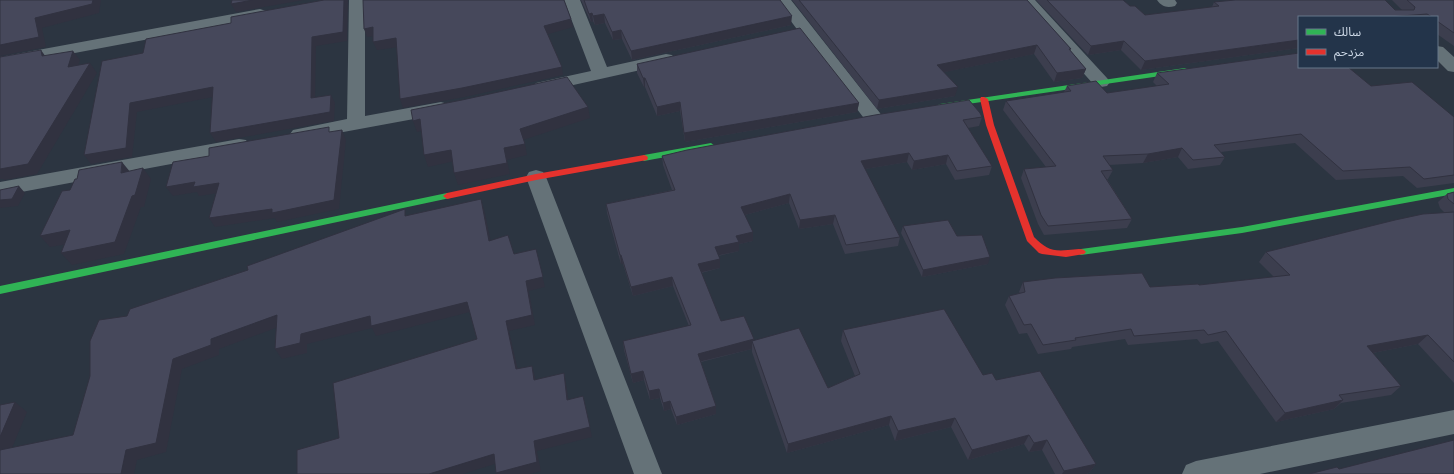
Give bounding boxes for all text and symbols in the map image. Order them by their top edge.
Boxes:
legend [1298,16,1438,68]
text: سالك [1334,24,1361,39]
text: مزدحم [1334,44,1364,61]

